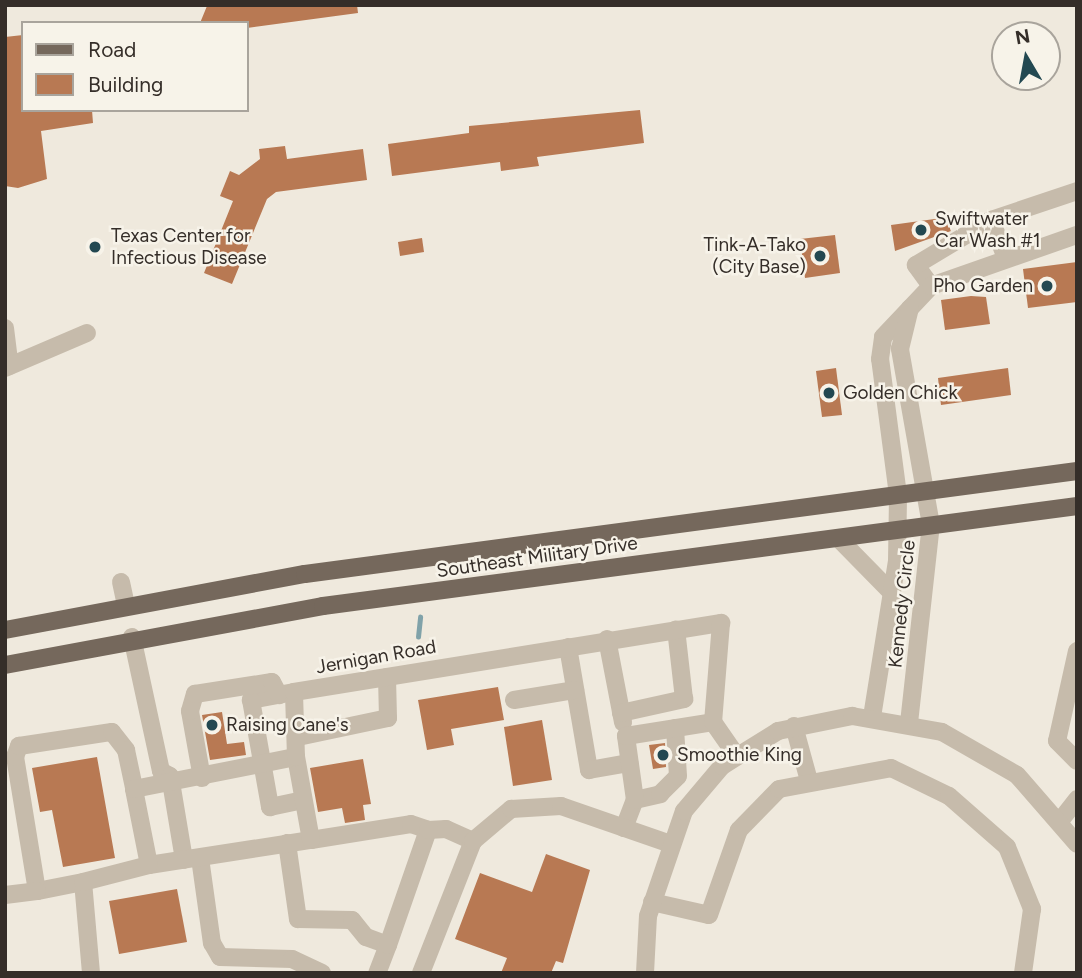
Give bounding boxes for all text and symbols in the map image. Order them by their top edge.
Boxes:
legend [21,21,248,112]
north arrow [991,21,1061,91]
text: N [1013,24,1032,49]
text: Road [88,37,136,62]
text: Building [88,72,163,97]
place label: Swiftwater Car Wash #1 [935,208,1041,252]
marker: Swiftwater Car Wash #1 [913,222,929,238]
place label: Texas Center for Infectious Disease [111,225,267,269]
place label: Tink-A-Tako (City Base) [704,234,806,278]
marker: Texas Center for Infectious Disease [85,237,105,257]
marker: Tink-A-Tako (City Base) [812,248,828,264]
place label: Pho Garden [933,275,1033,297]
marker: Pho Garden [1039,278,1055,294]
place label: Golden Chick [843,382,958,404]
marker: Golden Chick [821,385,837,401]
street label: Southeast Military Drive [435,532,639,582]
street label: Kennedy Circle [884,539,920,669]
street label: Jernigan Road [314,635,438,679]
place label: Raising Cane's [226,714,349,736]
marker: Raising Cane's [204,717,220,733]
place label: Smoothie King [677,744,802,766]
marker: Smoothie King [655,747,671,763]

